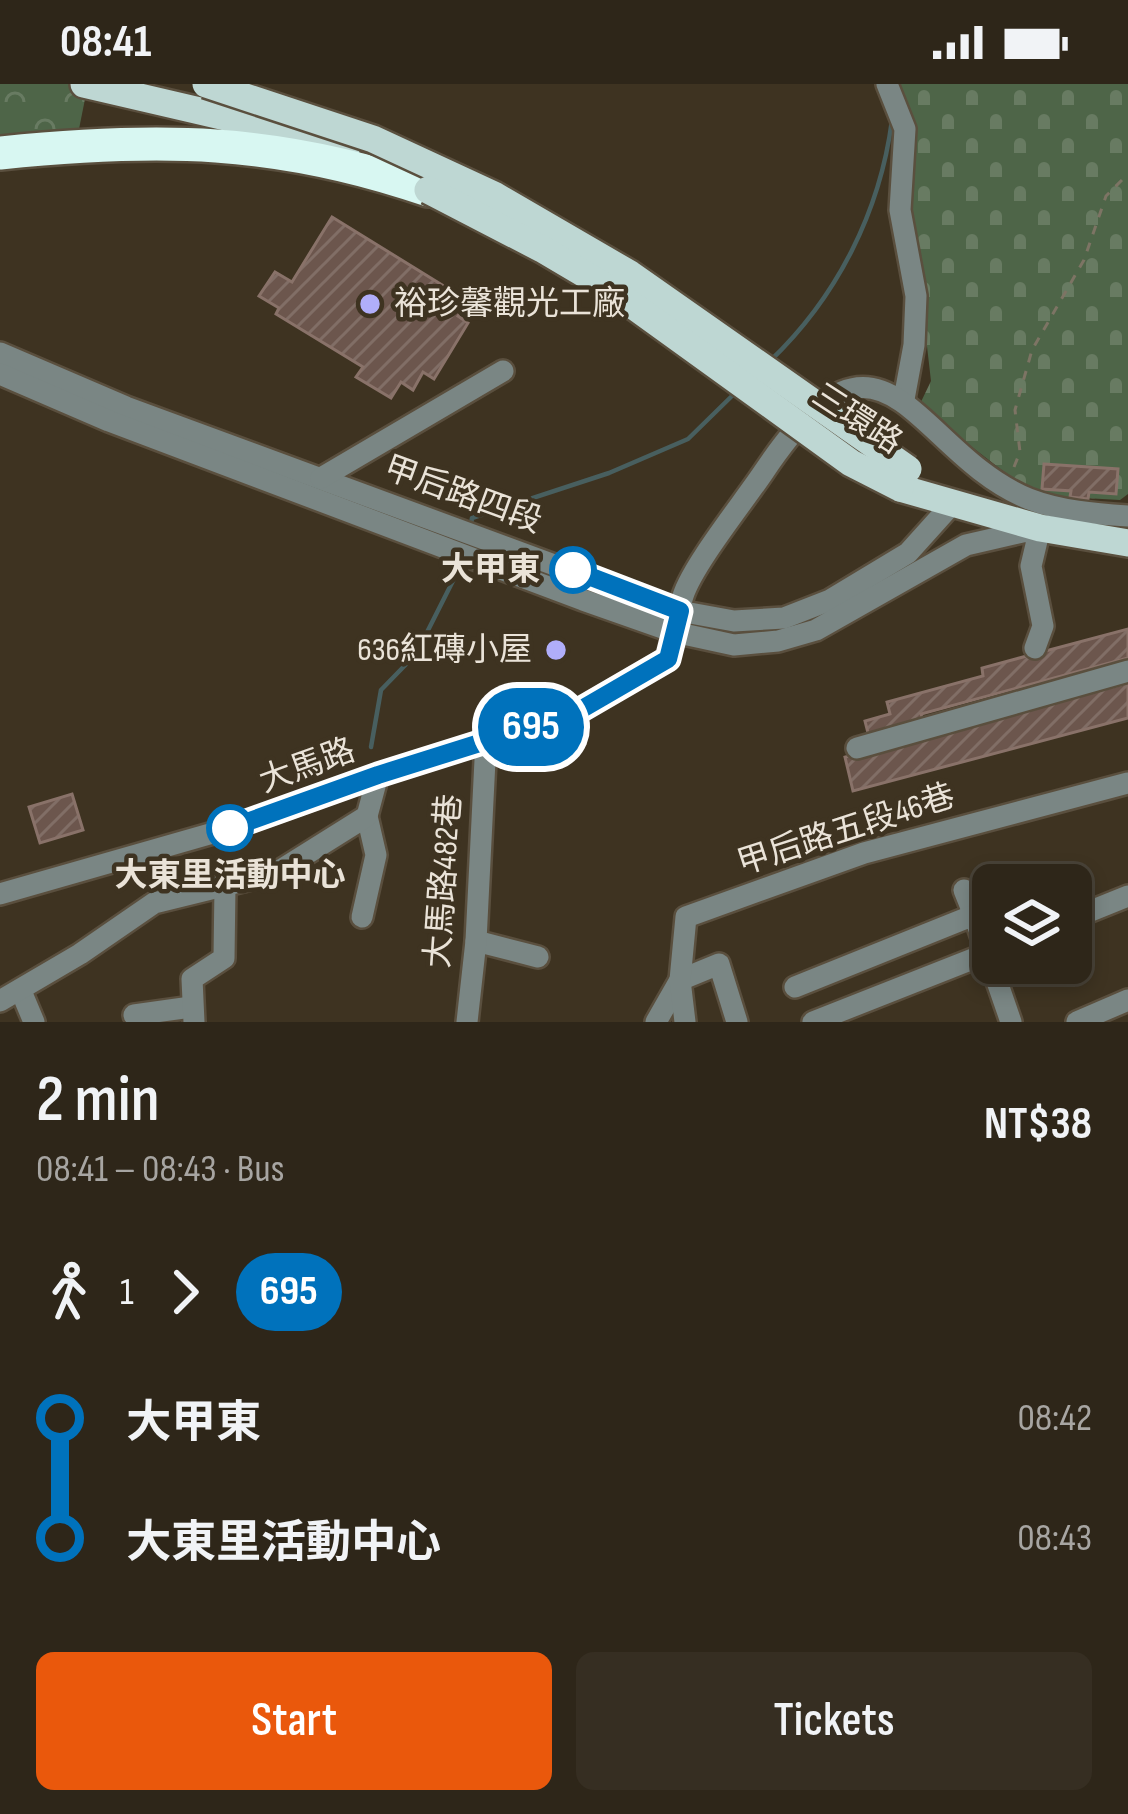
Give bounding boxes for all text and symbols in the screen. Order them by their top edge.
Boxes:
text: 08:41 [60,15,151,70]
place label: 裕珍馨觀光工廠 [394,284,625,324]
marker: 裕珍馨觀光工廠 [357,291,383,317]
street label: 三環路 [805,375,909,463]
street label: 甲后路四段 [379,448,547,542]
marker: 大甲東 [551,548,595,592]
place label: 大甲東 [441,550,540,590]
place label: 636紅磚小屋 [357,630,532,670]
marker: 636紅磚小屋 [543,637,569,663]
line badge: 695 [462,688,600,766]
text: 695 [502,701,560,752]
street label: 大馬路 [254,730,360,802]
street label: 甲后路五段46巷 [732,776,960,884]
street label: 大馬路482巷 [418,793,470,969]
marker: 大東里活動中心 [208,806,252,850]
place label: 大東里活動中心 [115,856,346,896]
map controls [972,864,1092,984]
button: layers [972,864,1092,984]
text: 2 min [36,1061,160,1140]
text: NT$38 [984,1097,1092,1152]
text: 08:41 – 08:43 · Bus [36,1146,285,1193]
icon: walk [36,1259,102,1325]
icon: forward [152,1259,218,1325]
text: 695 [260,1266,318,1317]
text: 1 [120,1269,134,1316]
text: 08:42 [1018,1395,1092,1442]
text: 大甲東 [126,1396,261,1451]
text: 08:43 [1017,1515,1092,1562]
text: 大東里活動中心 [126,1516,441,1571]
button: Start [36,1652,552,1790]
button: Tickets [576,1652,1092,1790]

